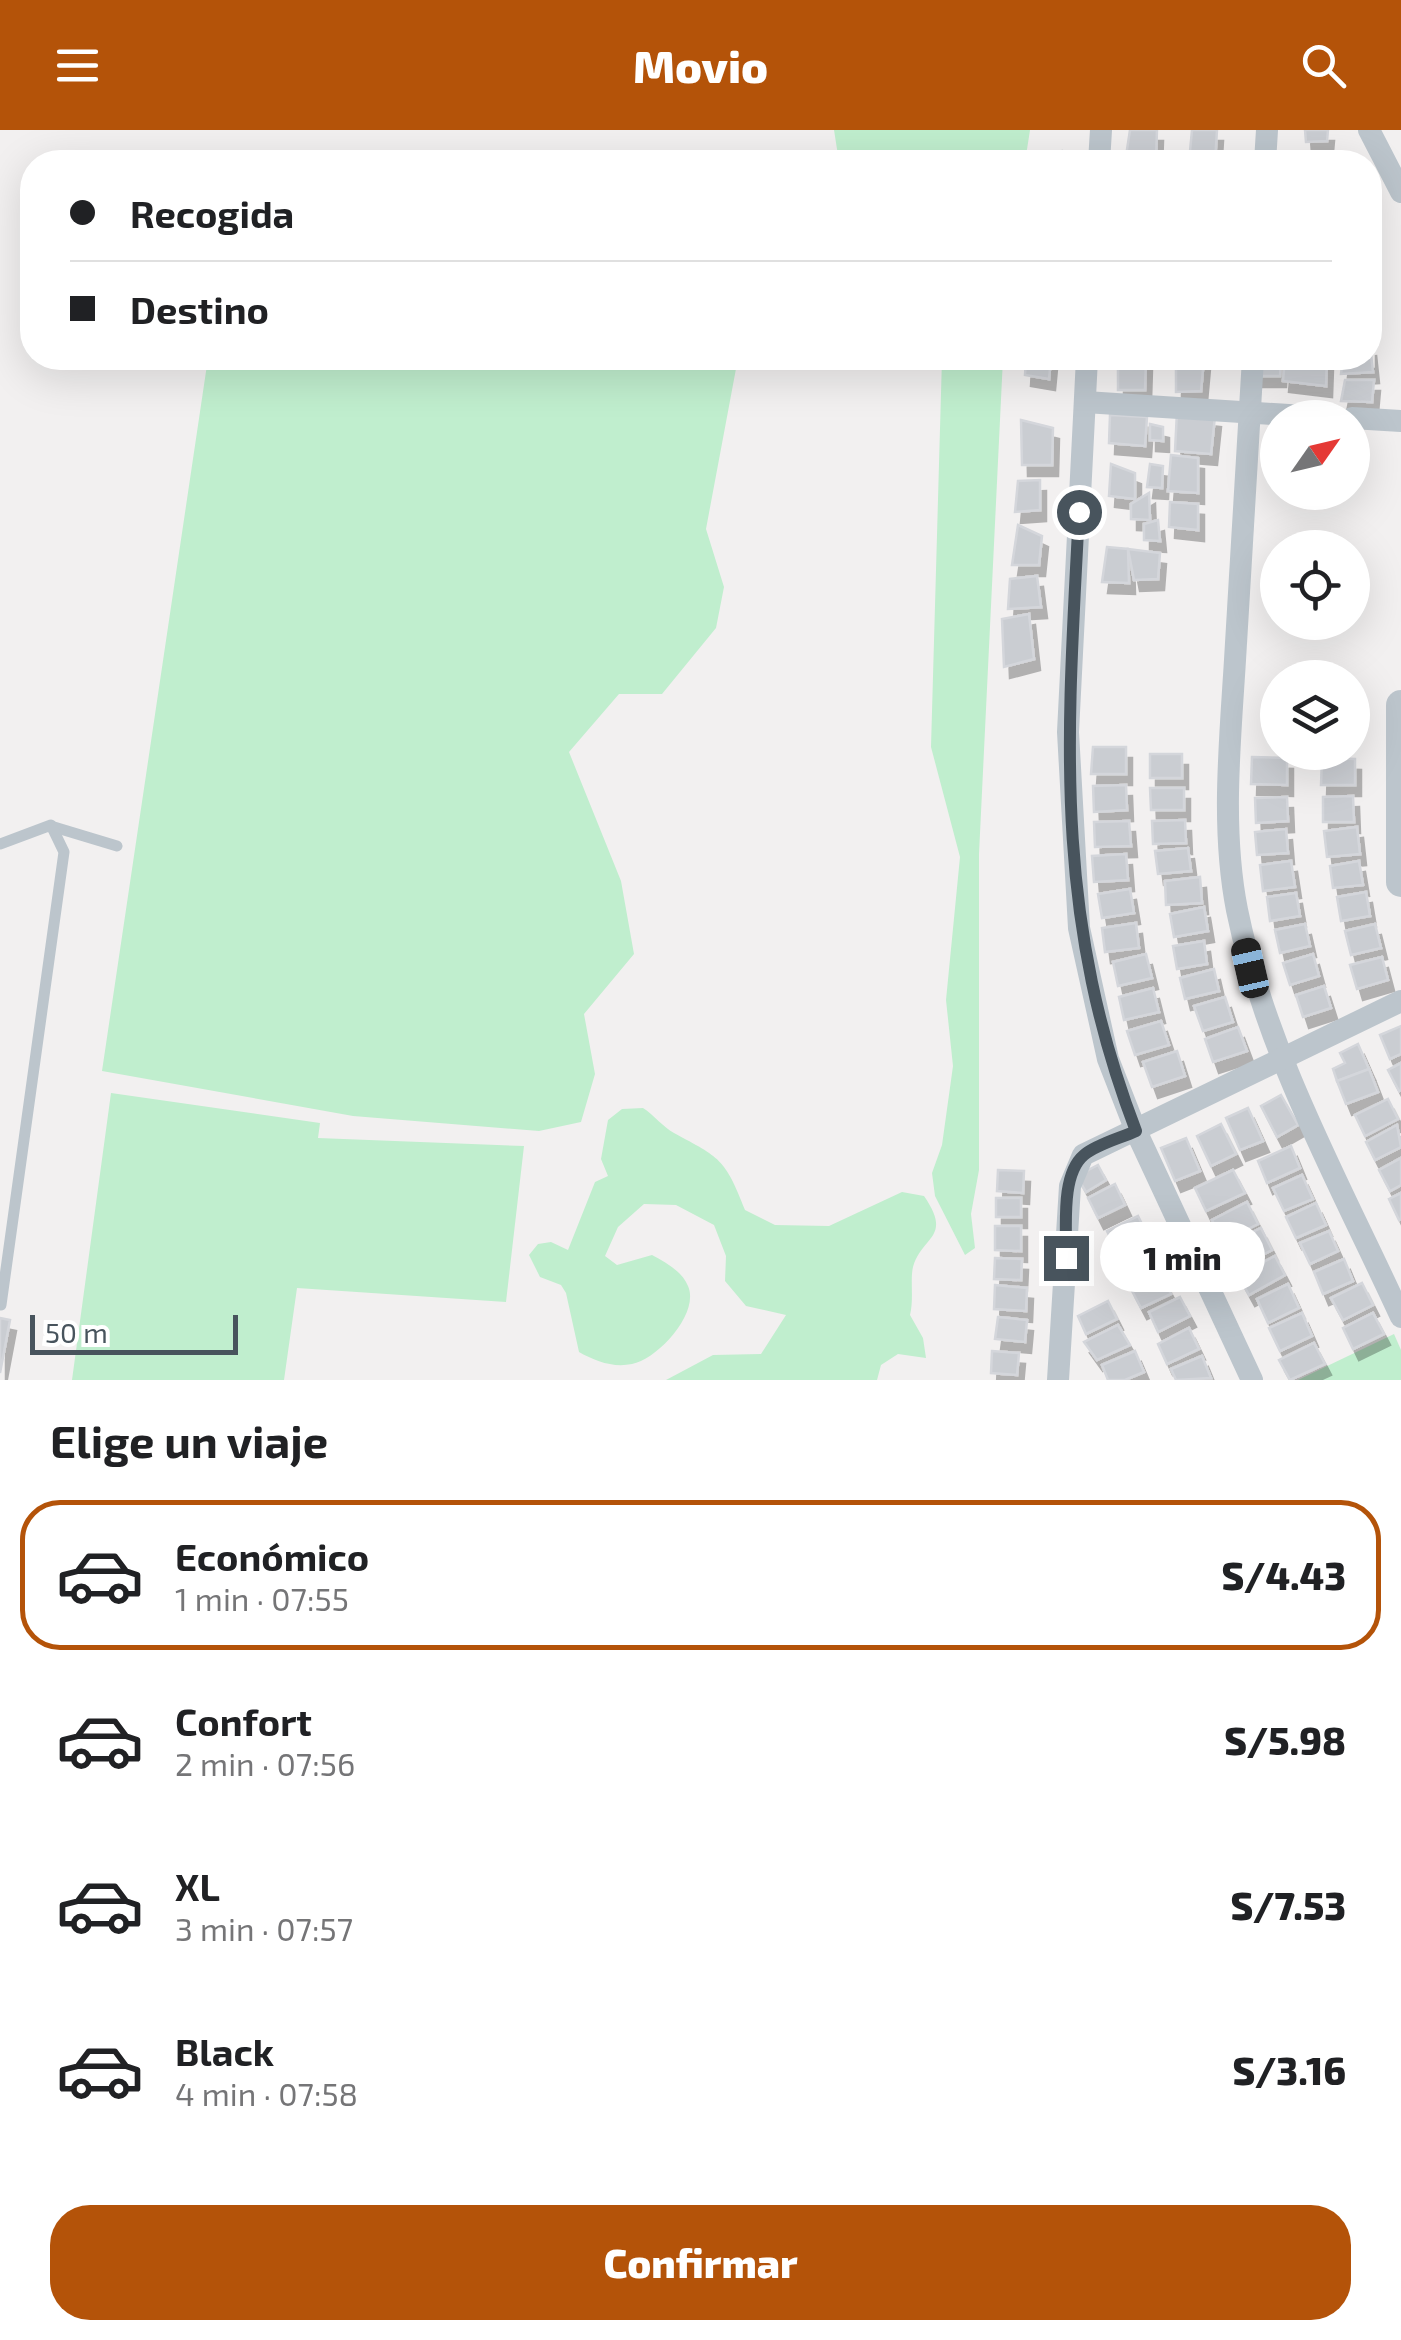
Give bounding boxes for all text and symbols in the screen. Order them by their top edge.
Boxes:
icon: menu [50,38,105,93]
text: Movio [633,38,768,92]
icon: search [1296,38,1351,93]
text: Recogida [130,190,294,236]
text: Destino [130,286,269,332]
north arrow [1260,400,1370,510]
map controls [1260,400,1370,770]
route start [1057,490,1102,535]
button: locate [1260,530,1370,640]
button: layers [1260,660,1370,770]
car [1229,935,1271,1001]
callout: 1 min [1101,1223,1266,1293]
route end [1044,1236,1089,1281]
text: 1 min [1143,1238,1222,1276]
scale bar [30,1310,238,1354]
text: 50 m [45,1315,108,1349]
text: Elige un viaje [50,1413,328,1467]
icon: car [55,1530,145,1620]
text: Económico [175,1533,369,1579]
text: S/4.43 [1221,1552,1346,1598]
text: 1 min · 07:55 [175,1579,349,1617]
icon: car [55,1695,145,1785]
text: Confort [175,1698,312,1744]
text: S/5.98 [1224,1717,1346,1763]
text: 2 min · 07:56 [175,1744,355,1782]
icon: car [55,1860,145,1950]
text: XL [175,1863,220,1909]
text: S/7.53 [1231,1882,1346,1928]
text: 3 min · 07:57 [175,1909,353,1947]
icon: car [55,2025,145,2115]
text: Black [175,2028,274,2074]
text: S/3.16 [1232,2047,1346,2093]
text: 4 min · 07:58 [175,2074,358,2112]
button: Confirmar [50,2205,1351,2320]

